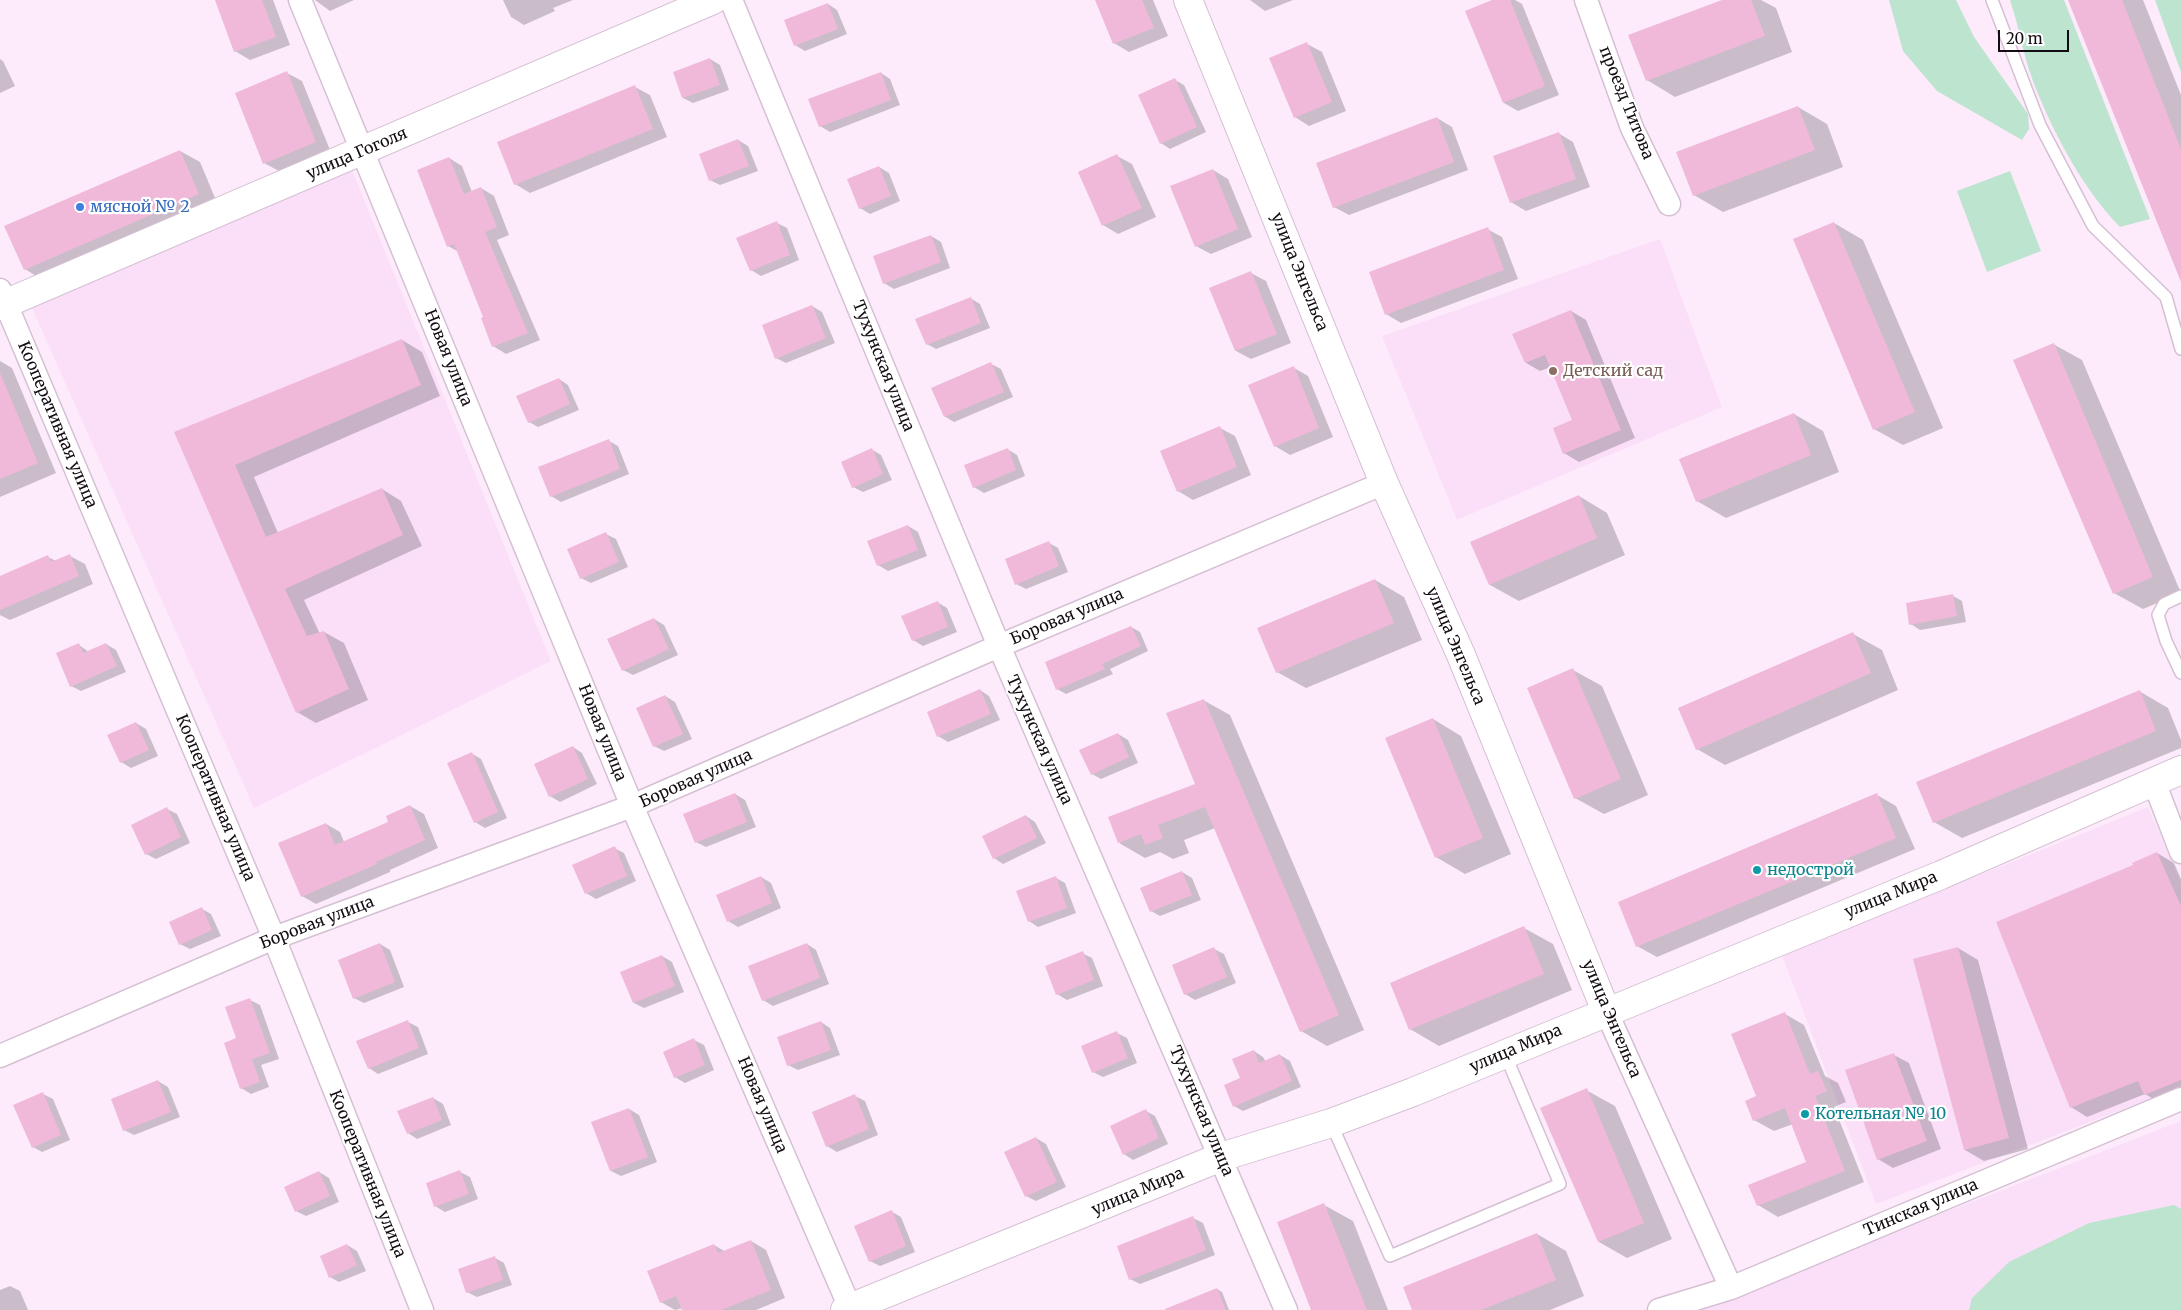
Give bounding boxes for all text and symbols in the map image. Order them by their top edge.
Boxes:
scale bar [2001,20,2072,52]
text: 20 m [2006,29,2043,48]
street label: проезд Титова [1595,44,1657,162]
street label: улица Гоголя [304,124,410,184]
place label: мясной № 2 [90,197,190,217]
marker: мясной № 2 [74,201,86,213]
street label: улица Энгельса [1266,210,1332,334]
street label: Тухунская улица [848,298,918,434]
street label: Новая улица [420,307,476,409]
street label: Кооперативная улица [13,339,101,511]
place label: Детский сад [1563,361,1663,381]
marker: Детский сад [1547,365,1559,377]
street label: улица Энгельса [1421,584,1489,708]
street label: Боровая улица [1008,585,1126,649]
street label: Тухунская улица [1002,672,1076,808]
street label: Новая улица [574,682,630,784]
street label: Кооперативная улица [171,712,259,884]
street label: Боровая улица [637,746,755,812]
place label: недострой [1767,860,1854,880]
marker: недострой [1751,864,1763,876]
street label: улица Мира [1842,868,1940,922]
street label: Боровая улица [257,892,377,954]
street label: улица Энгельса [1577,957,1645,1081]
street label: улица Мира [1467,1021,1565,1077]
street label: Тухунская улица [1165,1043,1237,1179]
street label: Новая улица [733,1054,791,1156]
street label: Кооперативная улица [325,1087,409,1261]
place label: Котельная № 10 [1815,1104,1946,1124]
marker: Котельная № 10 [1799,1108,1811,1120]
street label: улица Мира [1089,1164,1187,1220]
street label: Тинская улица [1861,1175,1981,1241]

